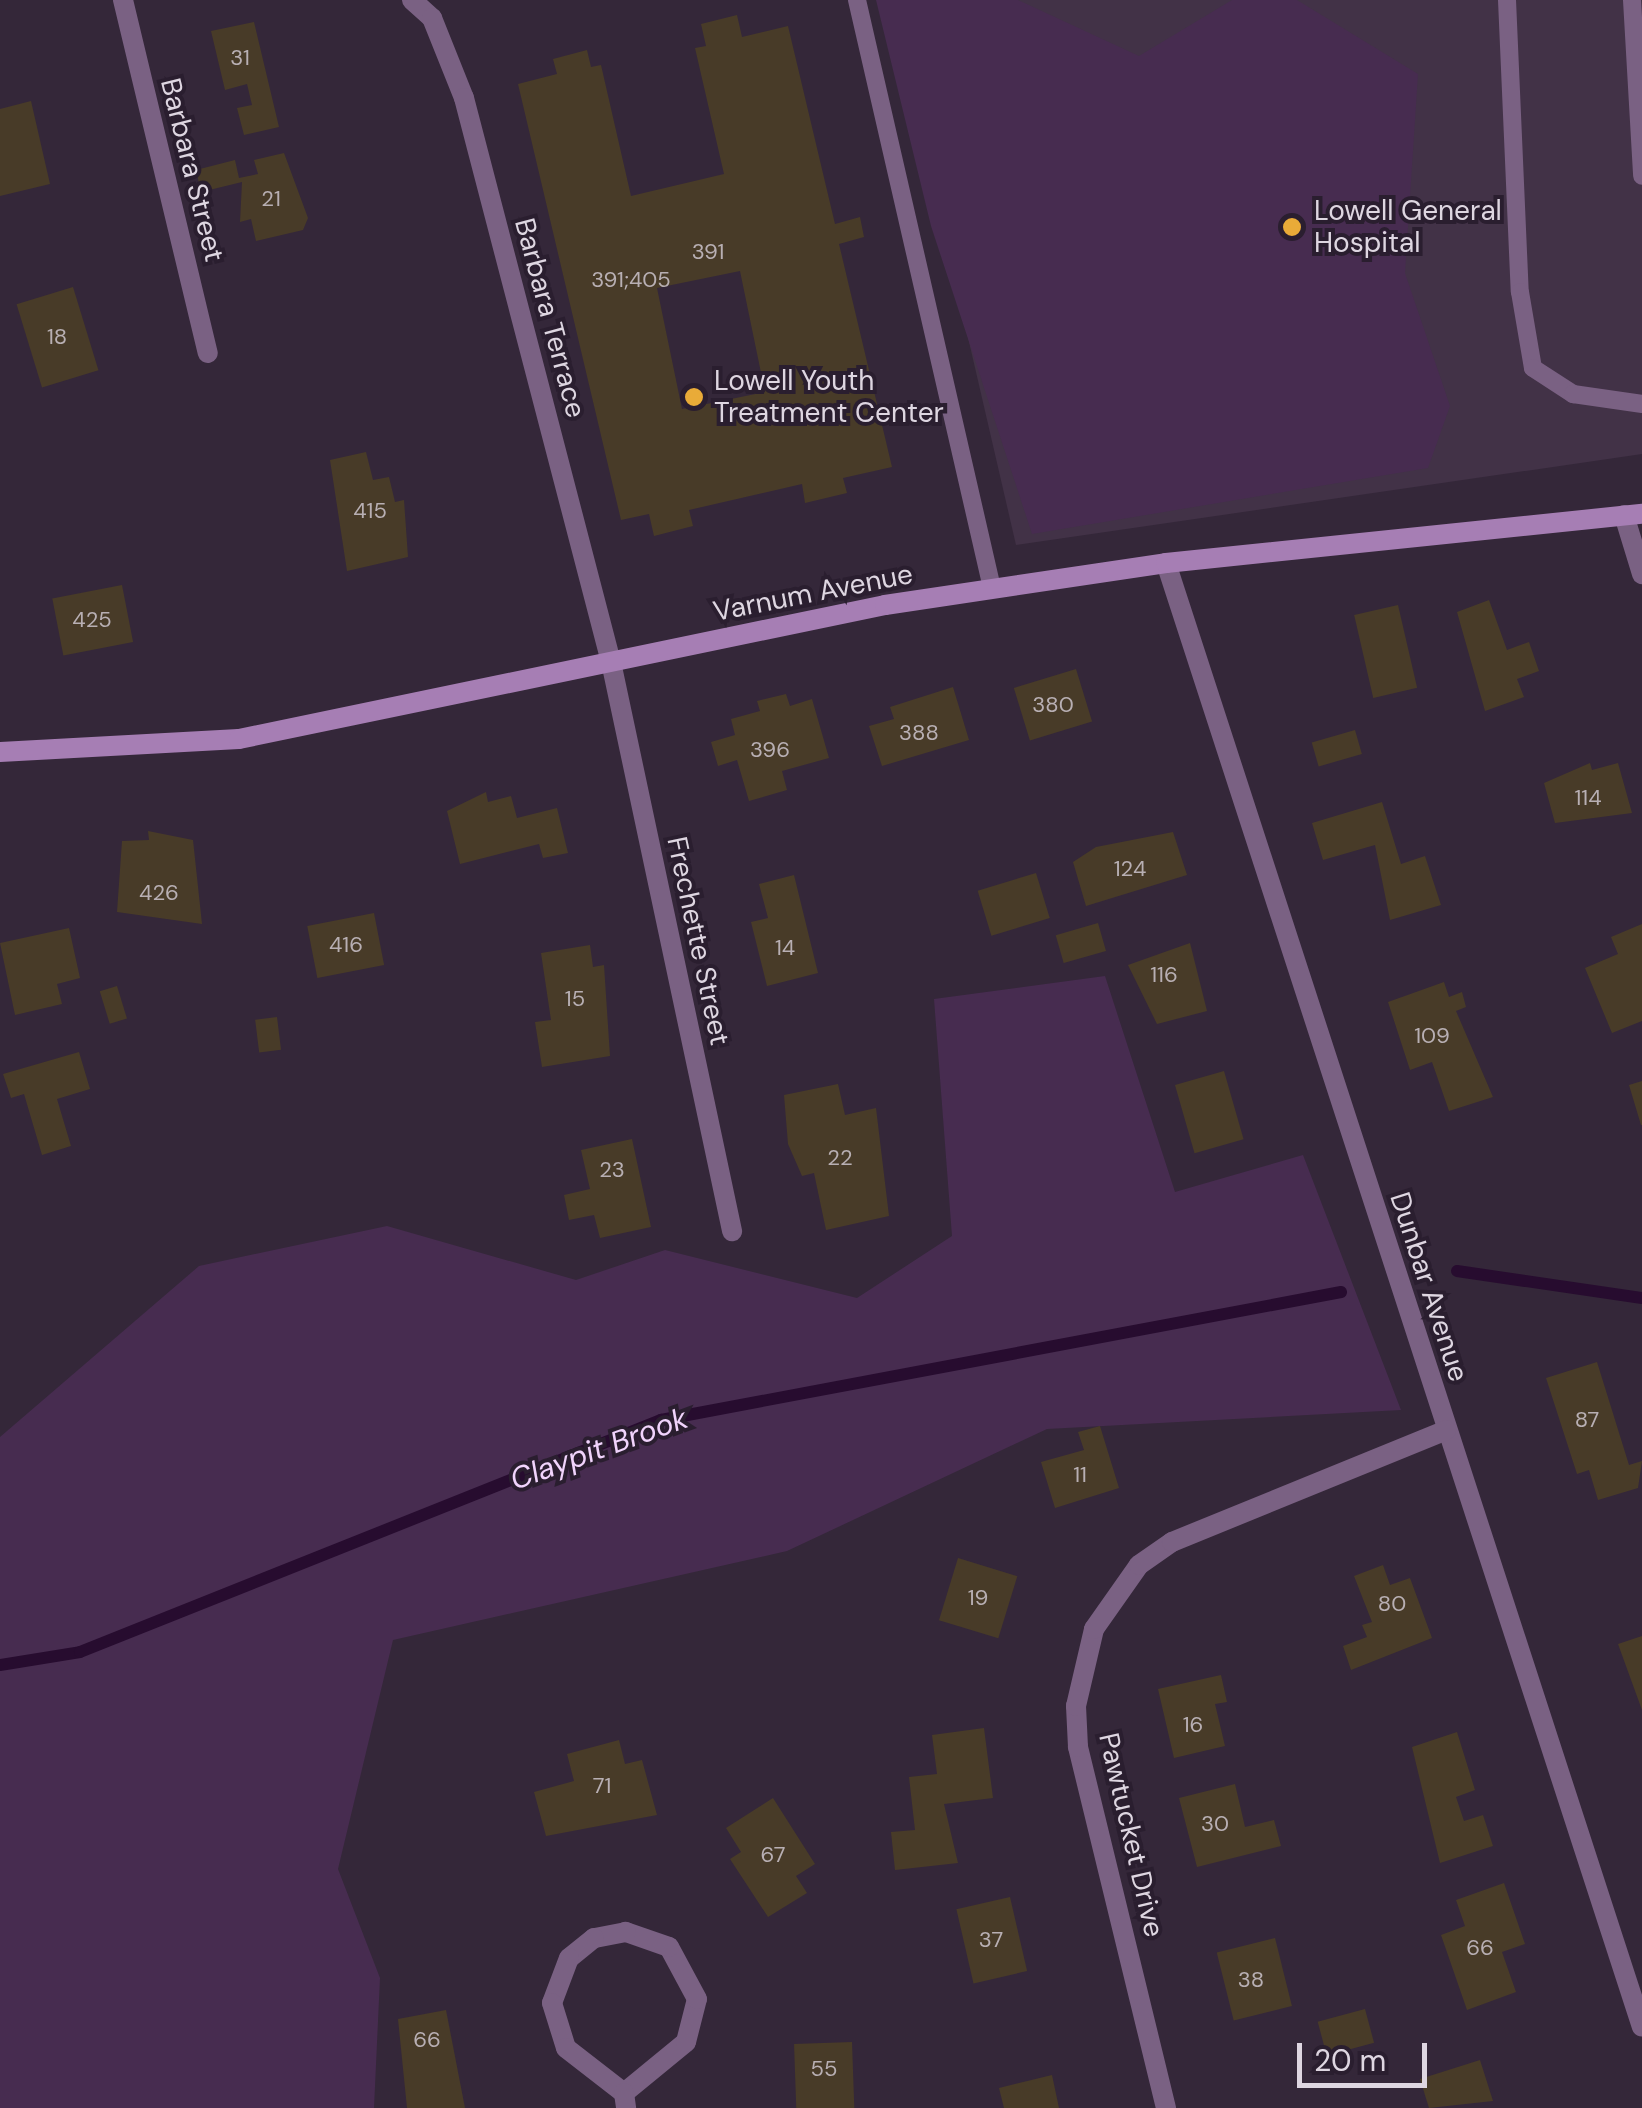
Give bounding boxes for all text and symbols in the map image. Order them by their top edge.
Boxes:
house number: 31 [230,45,250,71]
street label: Barbara Street [153,75,231,265]
house number: 21 [261,186,281,212]
place label: Lowell General Hospital [1314,194,1502,260]
marker: Lowell General Hospital [1279,214,1305,240]
street label: Barbara Terrace [507,215,593,421]
house number: 391 [692,239,724,265]
house number: 391;405 [591,267,671,293]
house number: 18 [47,324,67,350]
place label: Lowell Youth Treatment Center [714,364,944,430]
marker: Lowell Youth Treatment Center [683,386,705,408]
house number: 415 [353,498,387,524]
street label: Varnum Avenue [710,557,916,629]
house number: 425 [72,607,112,633]
house number: 380 [1032,692,1074,718]
house number: 388 [899,720,939,746]
house number: 396 [750,737,790,763]
house number: 114 [1574,785,1602,811]
street label: Frechette Street [659,834,737,1048]
house number: 124 [1114,856,1146,882]
house number: 426 [139,880,179,906]
house number: 416 [329,932,363,958]
house number: 14 [775,935,795,961]
house number: 116 [1150,962,1178,988]
house number: 15 [565,986,585,1012]
house number: 109 [1414,1023,1450,1049]
house number: 22 [827,1145,853,1171]
house number: 23 [599,1157,625,1183]
street label: Dunbar Avenue [1383,1188,1475,1386]
water label: Claypit Brook [505,1400,693,1498]
house number: 87 [1575,1407,1599,1433]
house number: 11 [1073,1462,1087,1488]
house number: 19 [968,1585,988,1611]
house number: 80 [1378,1591,1406,1617]
house number: 16 [1183,1712,1203,1738]
street label: Pawtucket Drive [1091,1730,1171,1940]
house number: 71 [593,1773,611,1799]
house number: 30 [1201,1811,1229,1837]
house number: 67 [761,1842,785,1868]
house number: 37 [979,1927,1003,1953]
house number: 66 [1466,1935,1494,1961]
house number: 38 [1238,1967,1264,1993]
scale bar [1302,2023,1432,2085]
house number: 66 [413,2027,441,2053]
text: 20 m [1314,2041,1386,2080]
house number: 55 [811,2056,837,2082]

